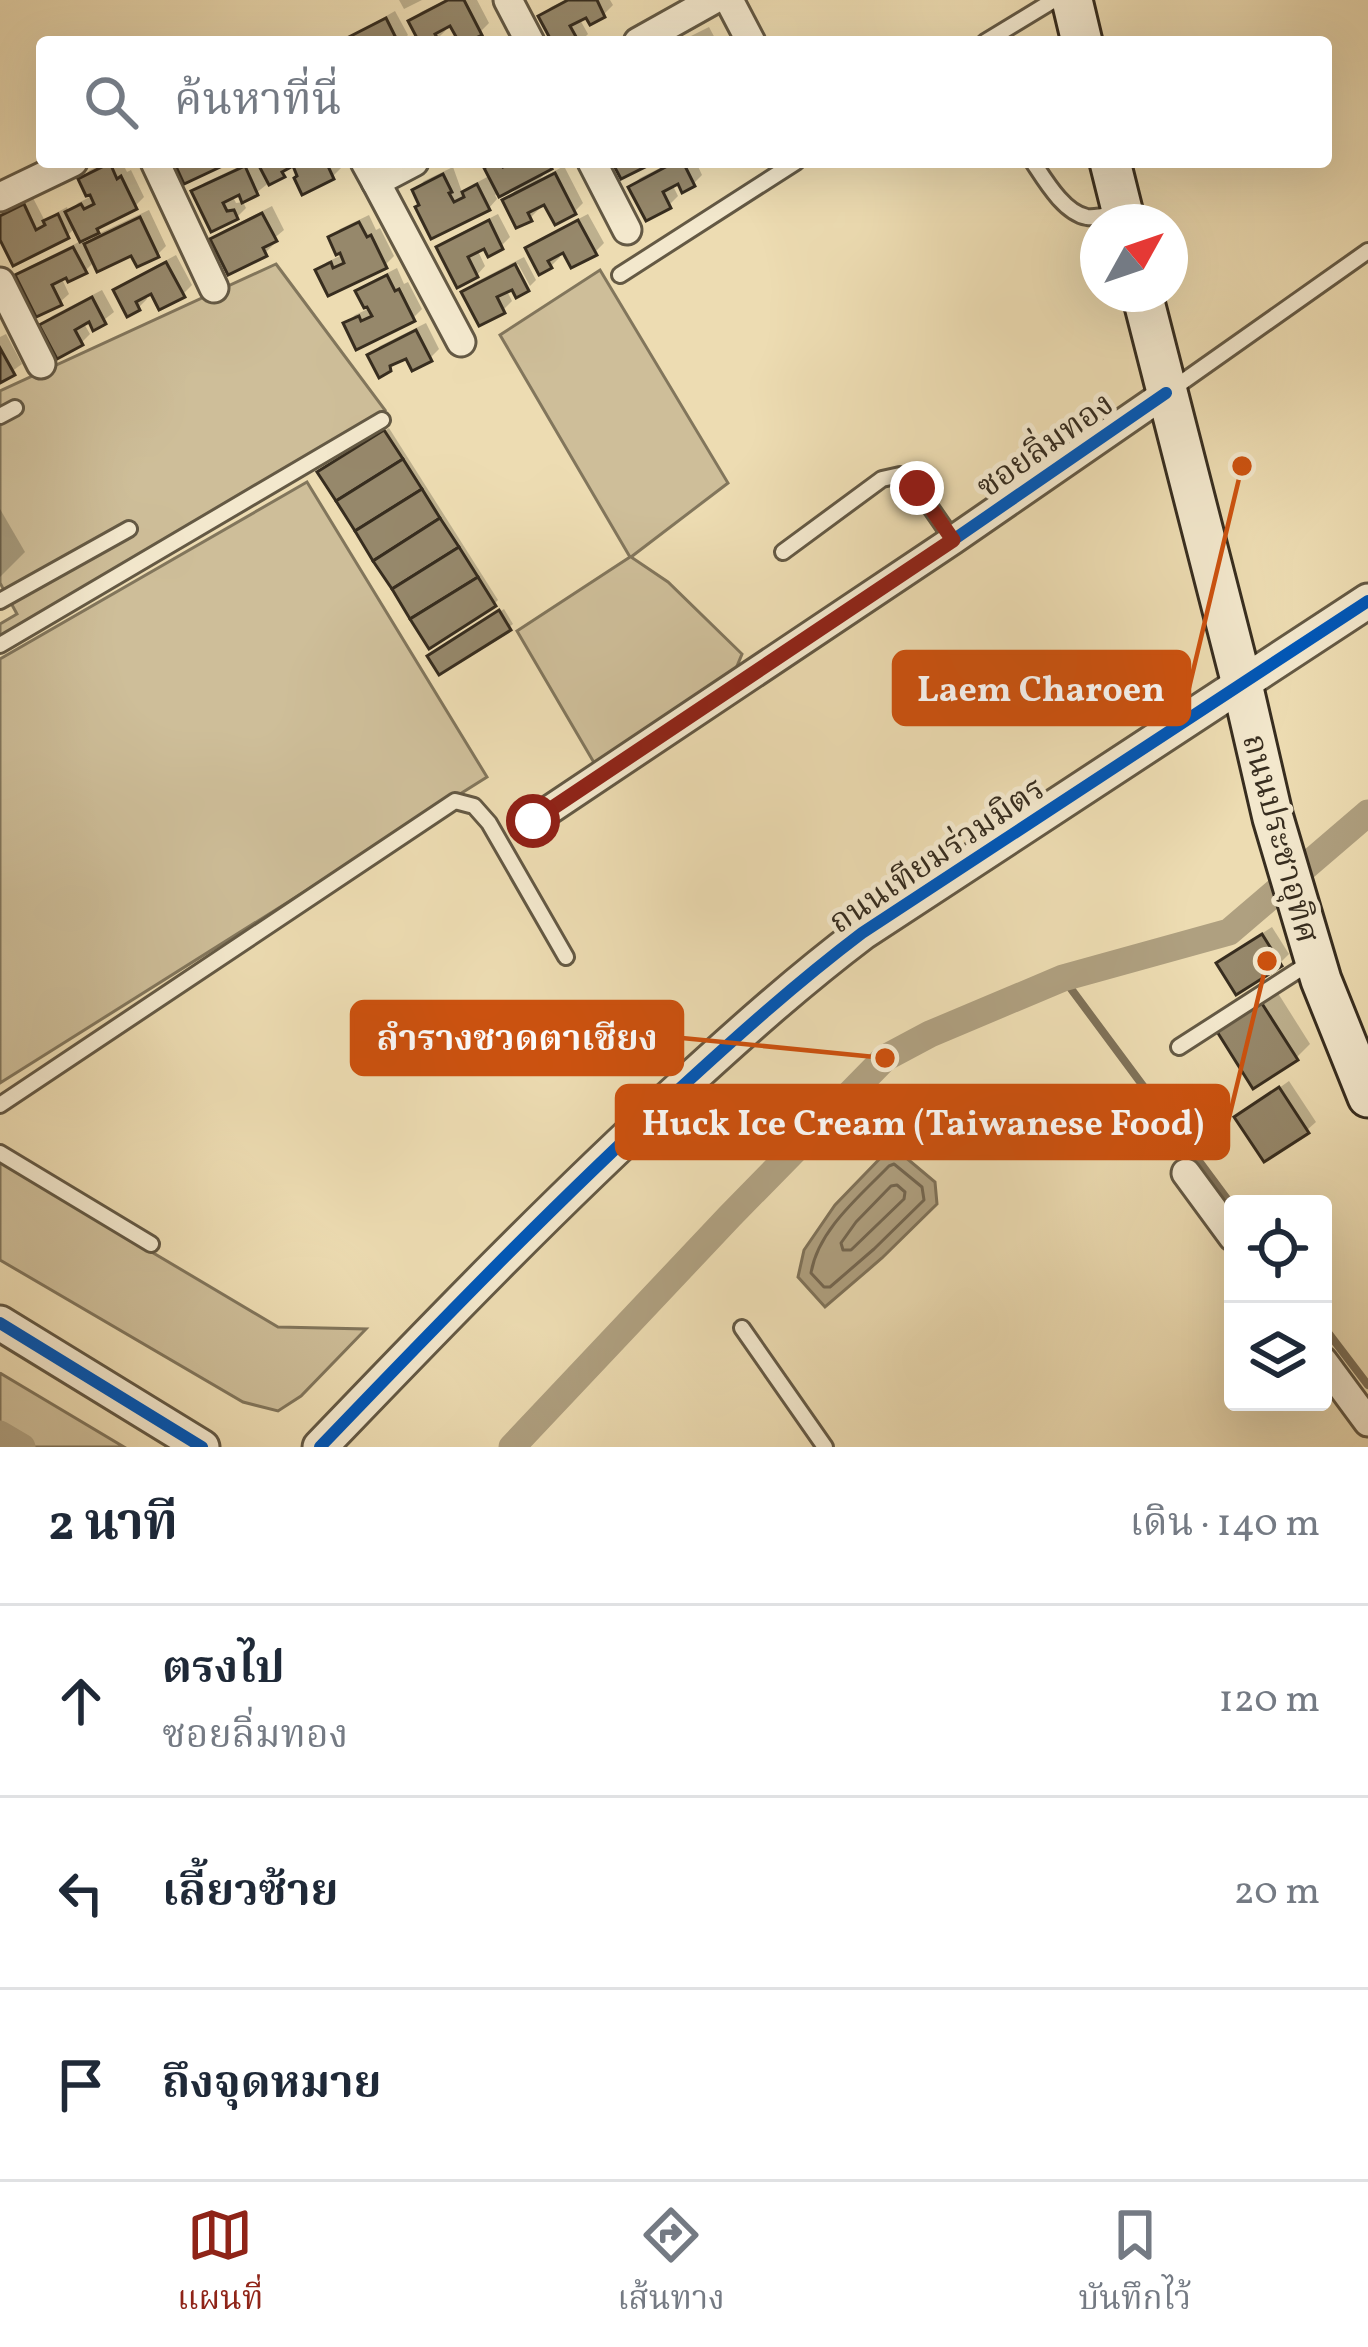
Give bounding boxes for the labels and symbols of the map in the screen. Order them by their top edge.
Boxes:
north arrow [1080,204,1188,312]
street label: ซอยลิ่มทอง [967,381,1124,511]
route end [890,461,944,515]
callout: Laem Charoen [894,652,1189,724]
text: Laem Charoen [917,667,1165,717]
street label: ถนนประชาอุทิศ [1228,730,1328,949]
street label: ถนนเทียมร่วมมิตร [821,768,1055,947]
route start [506,794,560,848]
callout: ลำรางชวดตาเชียง [352,1002,682,1074]
text: ลำรางชวดตาเชียง [376,1016,658,1066]
callout: Huck Ice Cream (Taiwanese Food) [617,1086,1228,1158]
text: Huck Ice Cream (Taiwanese Food) [642,1101,1204,1151]

